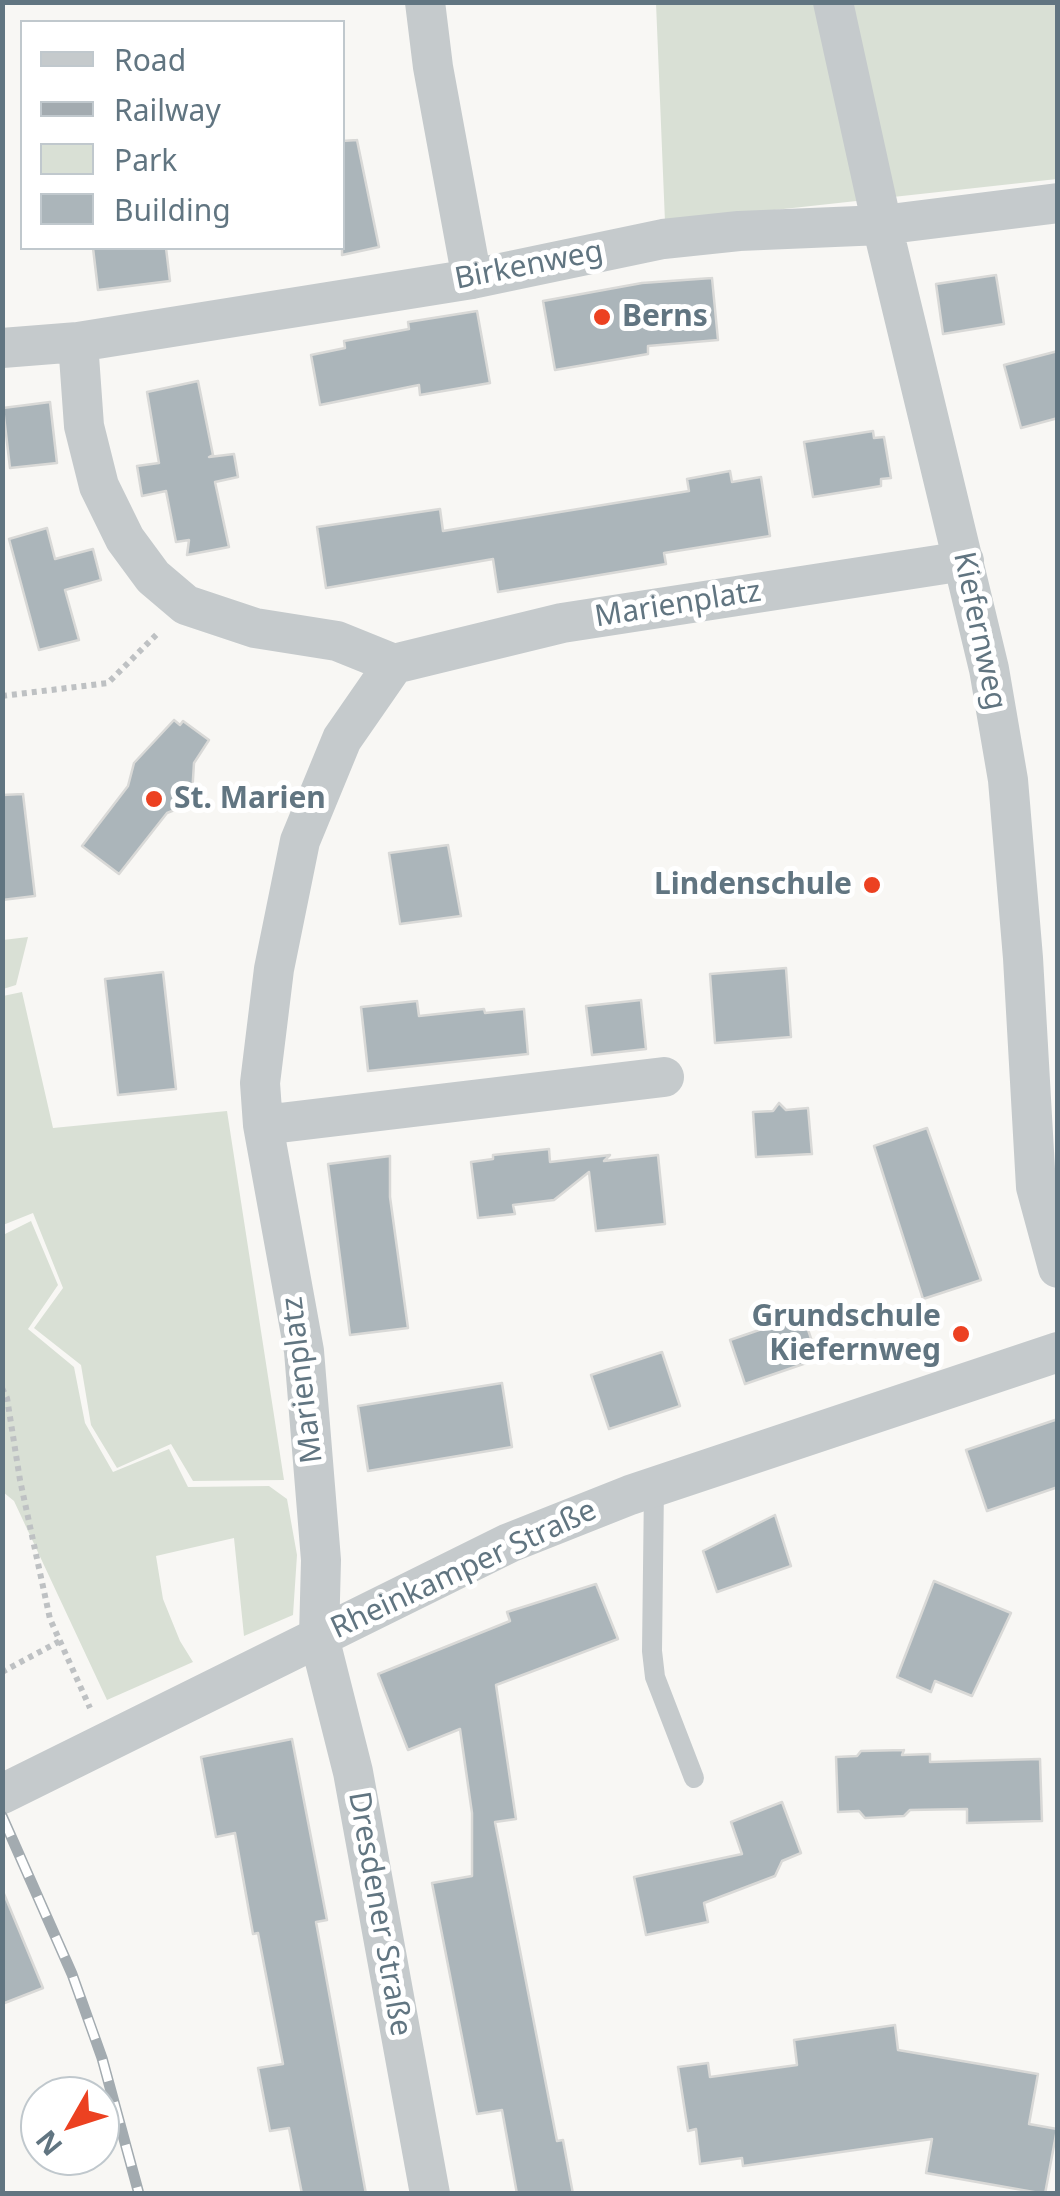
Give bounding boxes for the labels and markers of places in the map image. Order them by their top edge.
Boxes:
place label: Berns [622,299,708,335]
marker: Berns [591,306,613,328]
place label: St. Marien [174,781,326,817]
marker: St. Marien [143,788,165,810]
place label: Lindenschule [654,867,852,903]
marker: Lindenschule [861,874,883,896]
place label: Grundschule Kiefernweg [752,1299,941,1370]
marker: Grundschule Kiefernweg [950,1323,972,1345]

